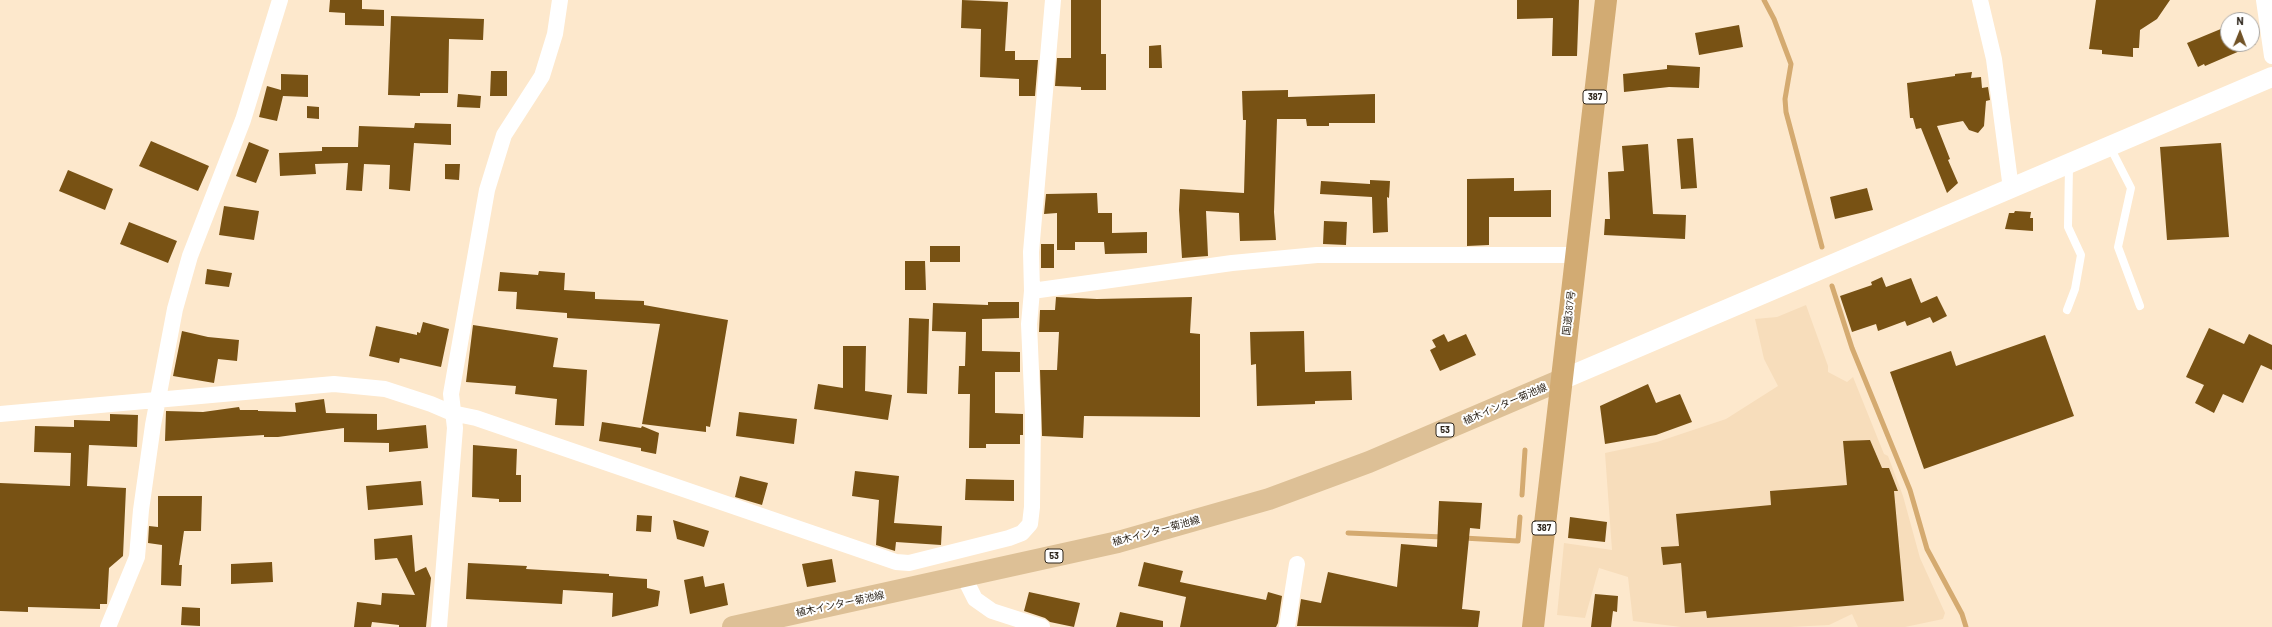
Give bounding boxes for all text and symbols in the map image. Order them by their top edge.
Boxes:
north arrow [2220,12,2260,52]
text: N [2236,14,2244,27]
road number: 387 [1583,90,1607,104]
street label: 国道387号 [1560,290,1578,336]
street label: 植木インター菊池線 [1461,381,1549,427]
road number: 53 [1436,423,1454,437]
street label: 植木インター菊池線 [1111,514,1201,548]
road number: 387 [1532,521,1556,535]
road number: 53 [1045,549,1063,563]
street label: 植木インター菊池線 [795,589,885,619]

